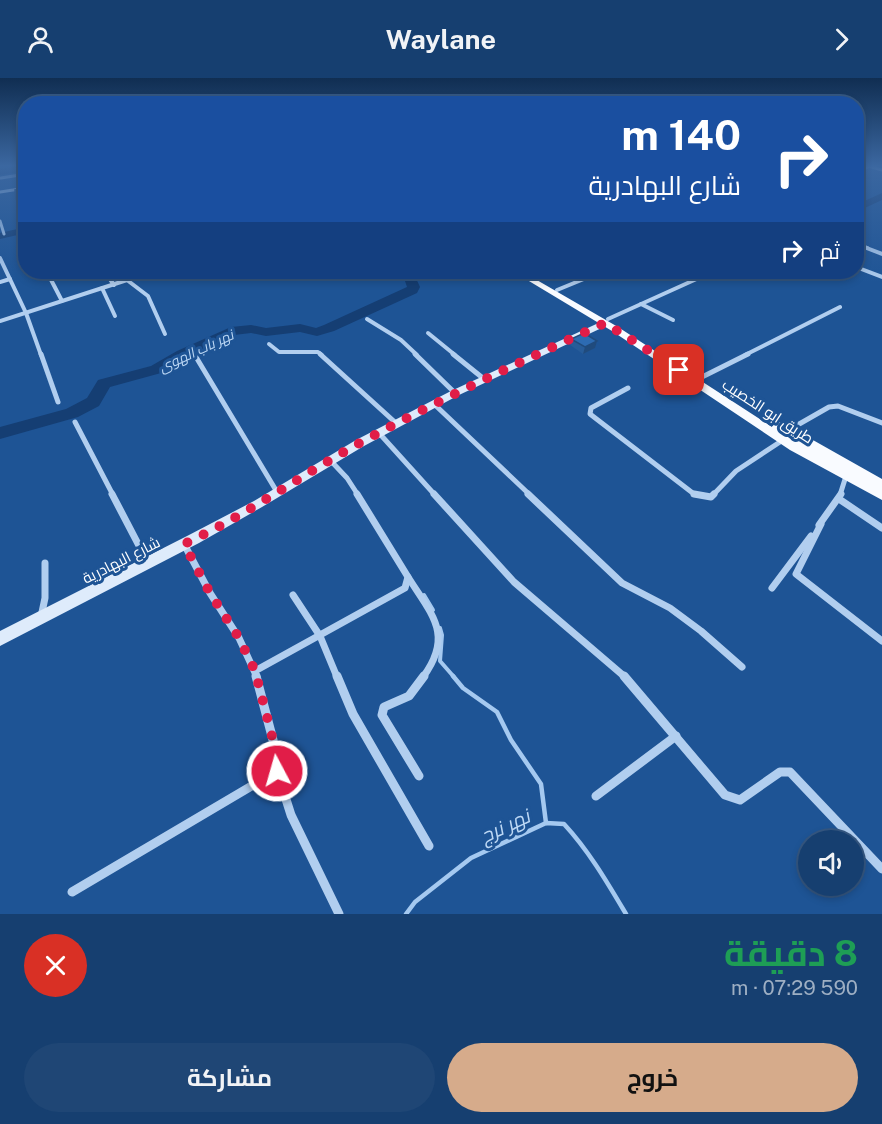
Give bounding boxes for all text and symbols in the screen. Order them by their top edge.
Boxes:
icon: person [24,23,57,56]
text: Waylane [386,23,496,55]
icon: forward [825,23,858,56]
text: 140 m [621,110,741,159]
icon: right [762,120,840,198]
text: شارع البهادرية [589,169,741,201]
icon: right [775,234,808,267]
text: ثم [820,238,840,264]
water label: نهر باب الهوى [156,326,237,376]
pin [653,344,704,395]
icon: arrive [662,353,695,386]
street label: طريق ابو الخصيب [718,375,817,448]
street label: شارع البهادرية [79,533,164,589]
position arrow [245,739,309,803]
water label: نهر نرج [475,803,537,850]
map controls [798,830,864,896]
button: sound [798,830,864,896]
text: 8 دقيقة [724,932,858,974]
button: close [24,934,87,997]
text: 590 m · 07:29 [731,976,858,1000]
button: مشاركة [24,1043,435,1112]
button: خروج [447,1043,858,1112]

